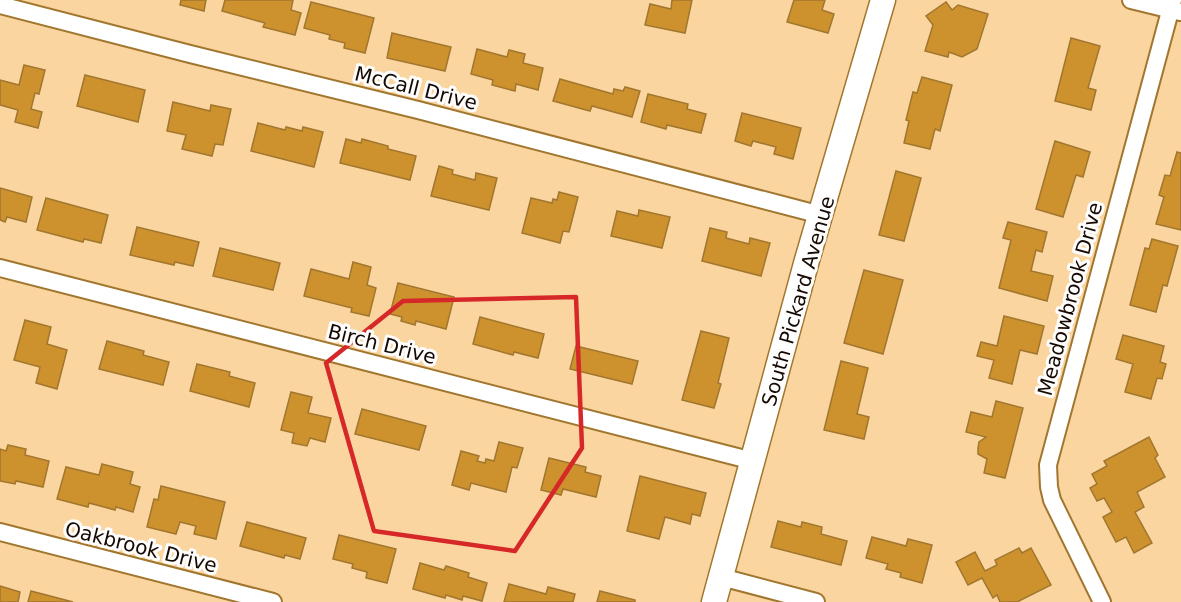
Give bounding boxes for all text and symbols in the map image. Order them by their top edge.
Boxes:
street label: McCall Drive [352,61,480,115]
street label: South Pickard Avenue [757,193,839,409]
street label: Meadowbrook Drive [1033,200,1107,398]
street label: Birch Drive [326,319,438,369]
street label: Oakbrook Drive [63,517,219,577]

